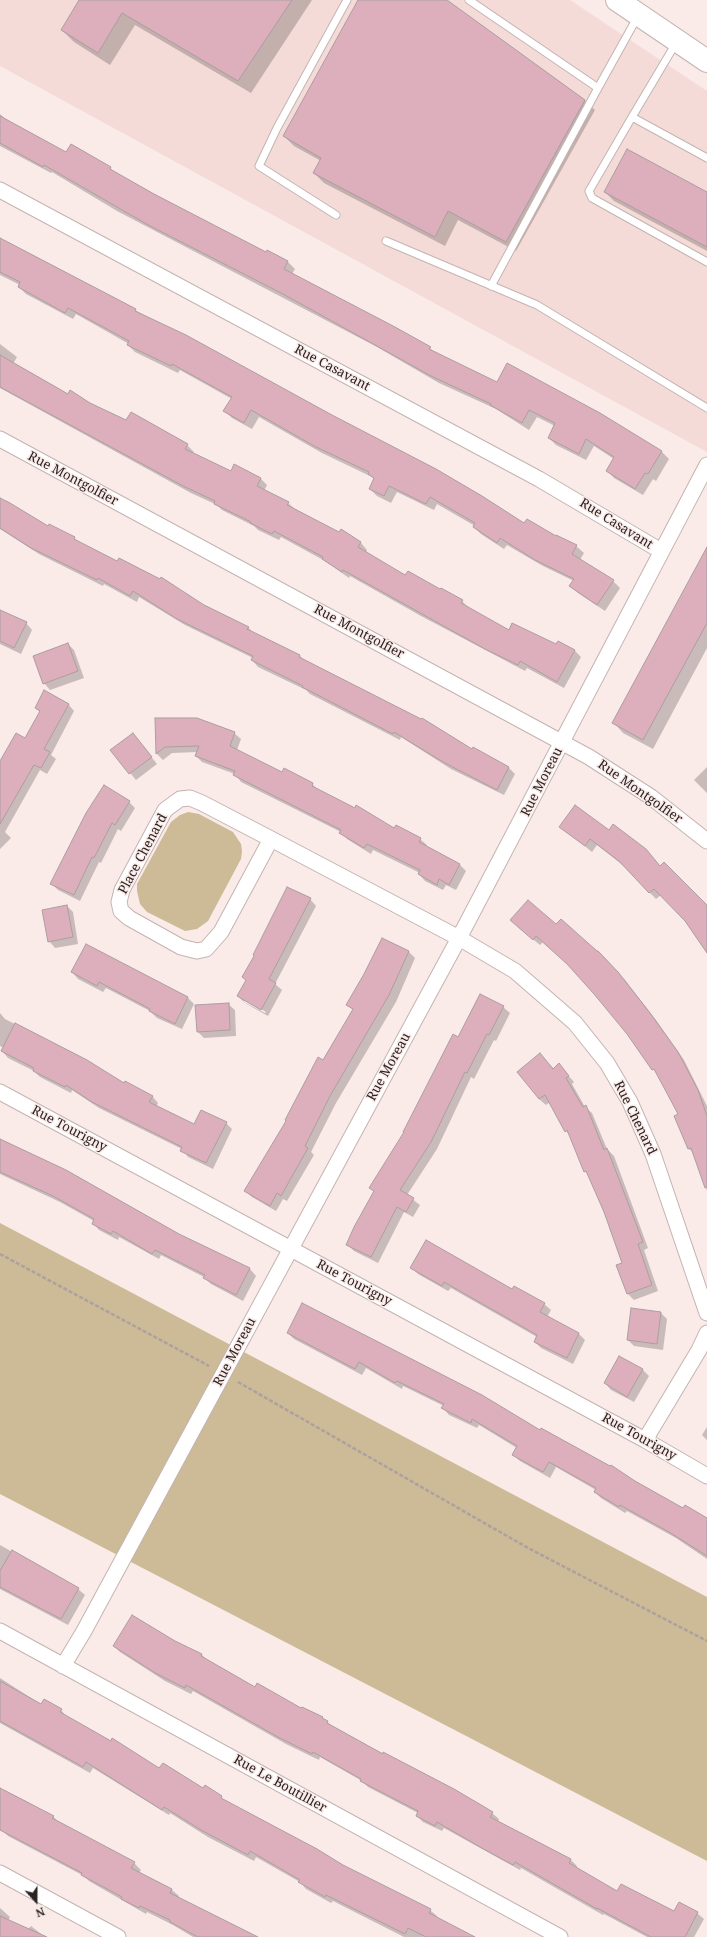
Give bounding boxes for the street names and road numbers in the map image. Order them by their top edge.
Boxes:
street label: Rue Casavant [292,342,372,394]
street label: Rue Montgolfier [25,449,121,509]
street label: Rue Casavant [576,495,656,553]
street label: Rue Montgolfier [311,602,407,662]
street label: Rue Moreau [518,745,566,819]
street label: Rue Montgolfier [595,757,685,827]
street label: Place Chenard [115,811,171,897]
street label: Rue Moreau [364,1030,414,1104]
street label: Rue Chenard [610,1079,660,1157]
street label: Rue Tourigny [29,1103,109,1155]
street label: Rue Tourigny [314,1257,394,1309]
street label: Rue Moreau [210,1315,260,1389]
street label: Rue Tourigny [599,1410,679,1464]
street label: Rue Le Boutillier [231,1752,329,1816]

